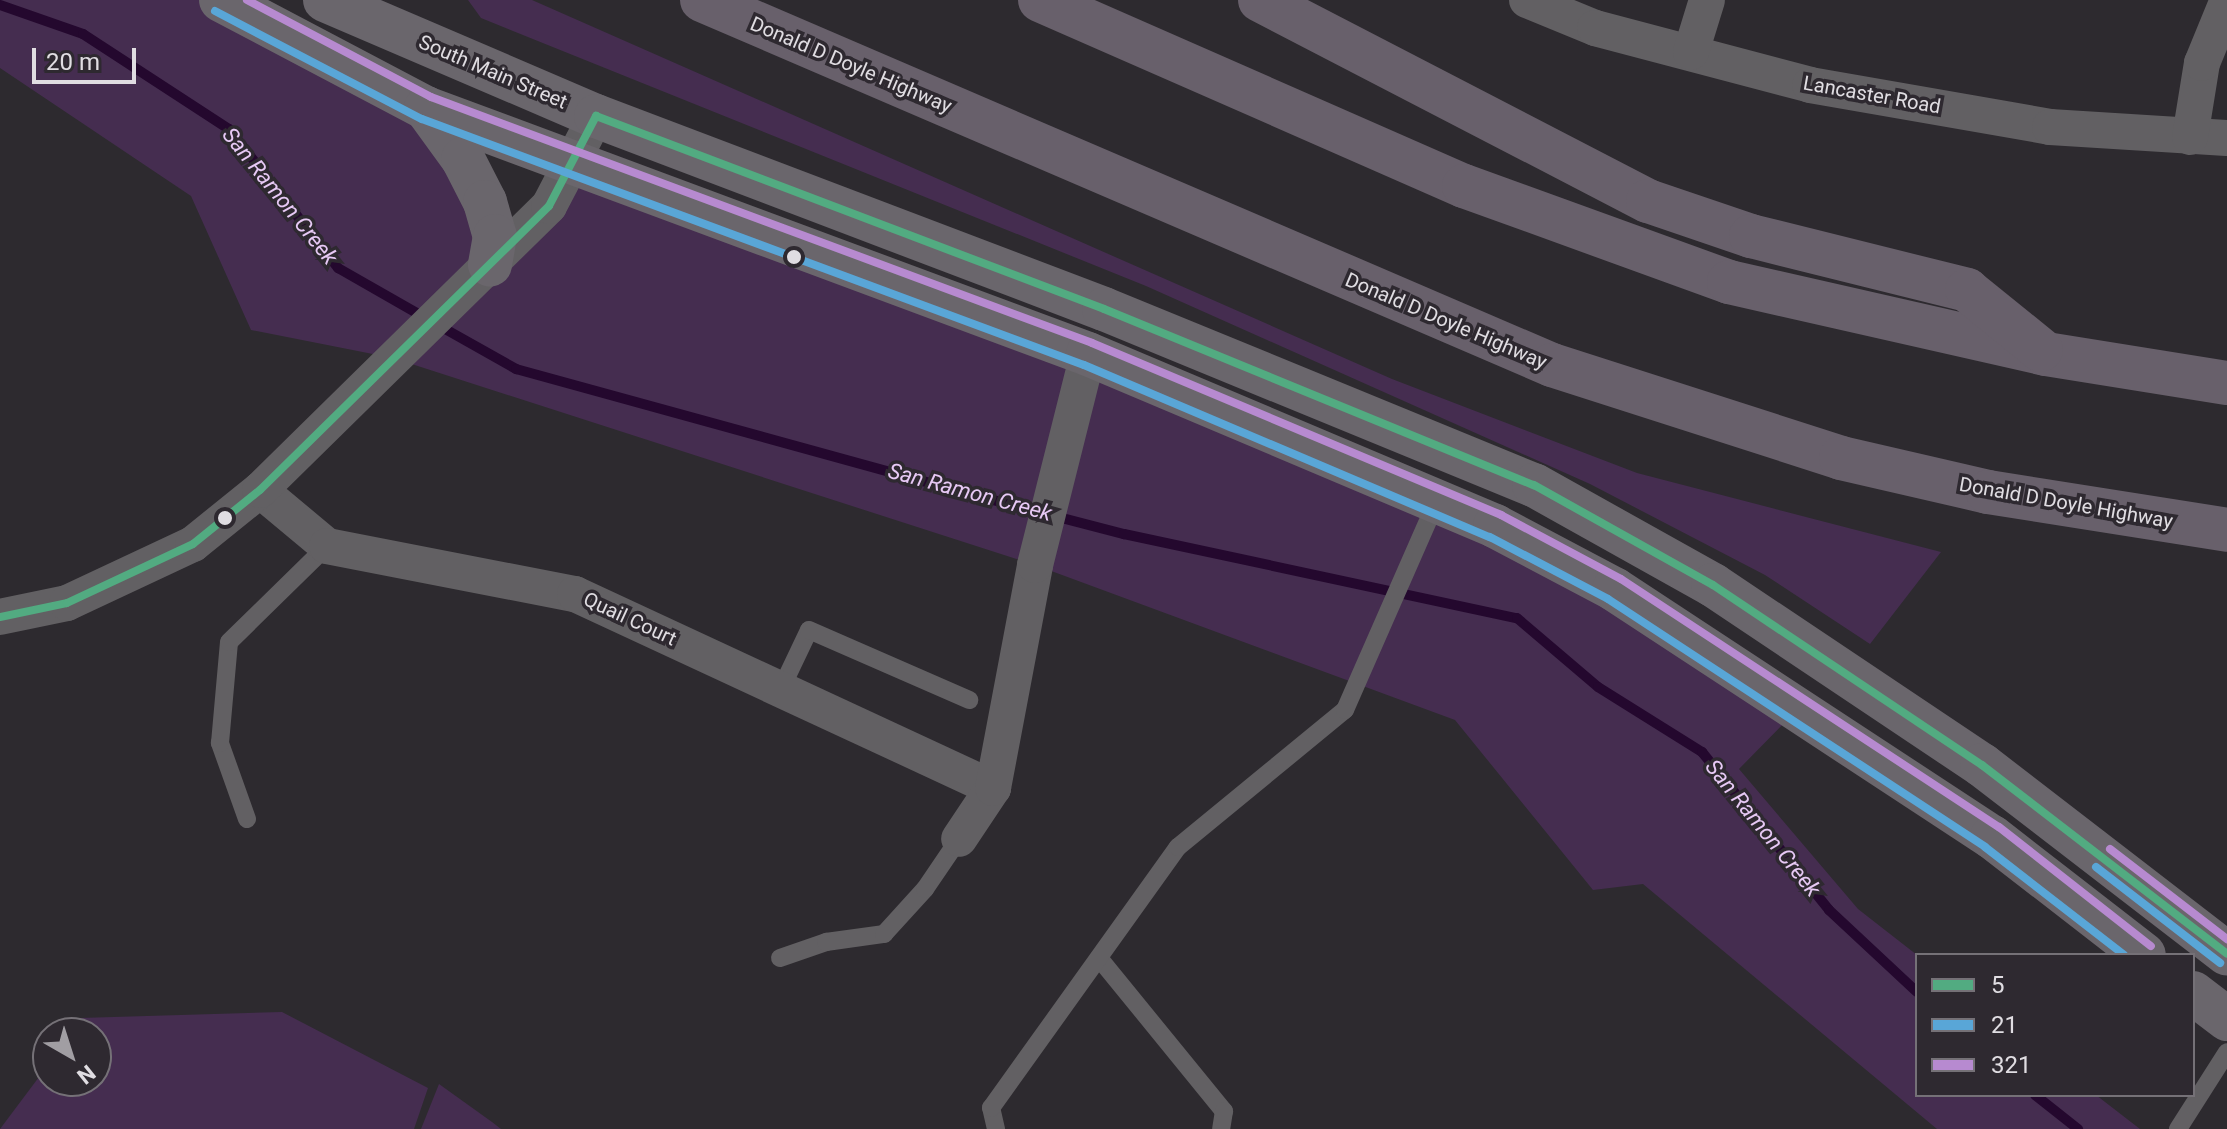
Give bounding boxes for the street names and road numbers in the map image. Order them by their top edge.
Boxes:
street label: Donald D Doyle Highway [747,12,955,118]
street label: South Main Street [415,30,571,114]
street label: Lancaster Road [1801,71,1943,119]
street label: Donald D Doyle Highway [1342,268,1550,374]
street label: Donald D Doyle Highway [1957,472,2175,534]
street label: Quail Court [580,587,680,651]

